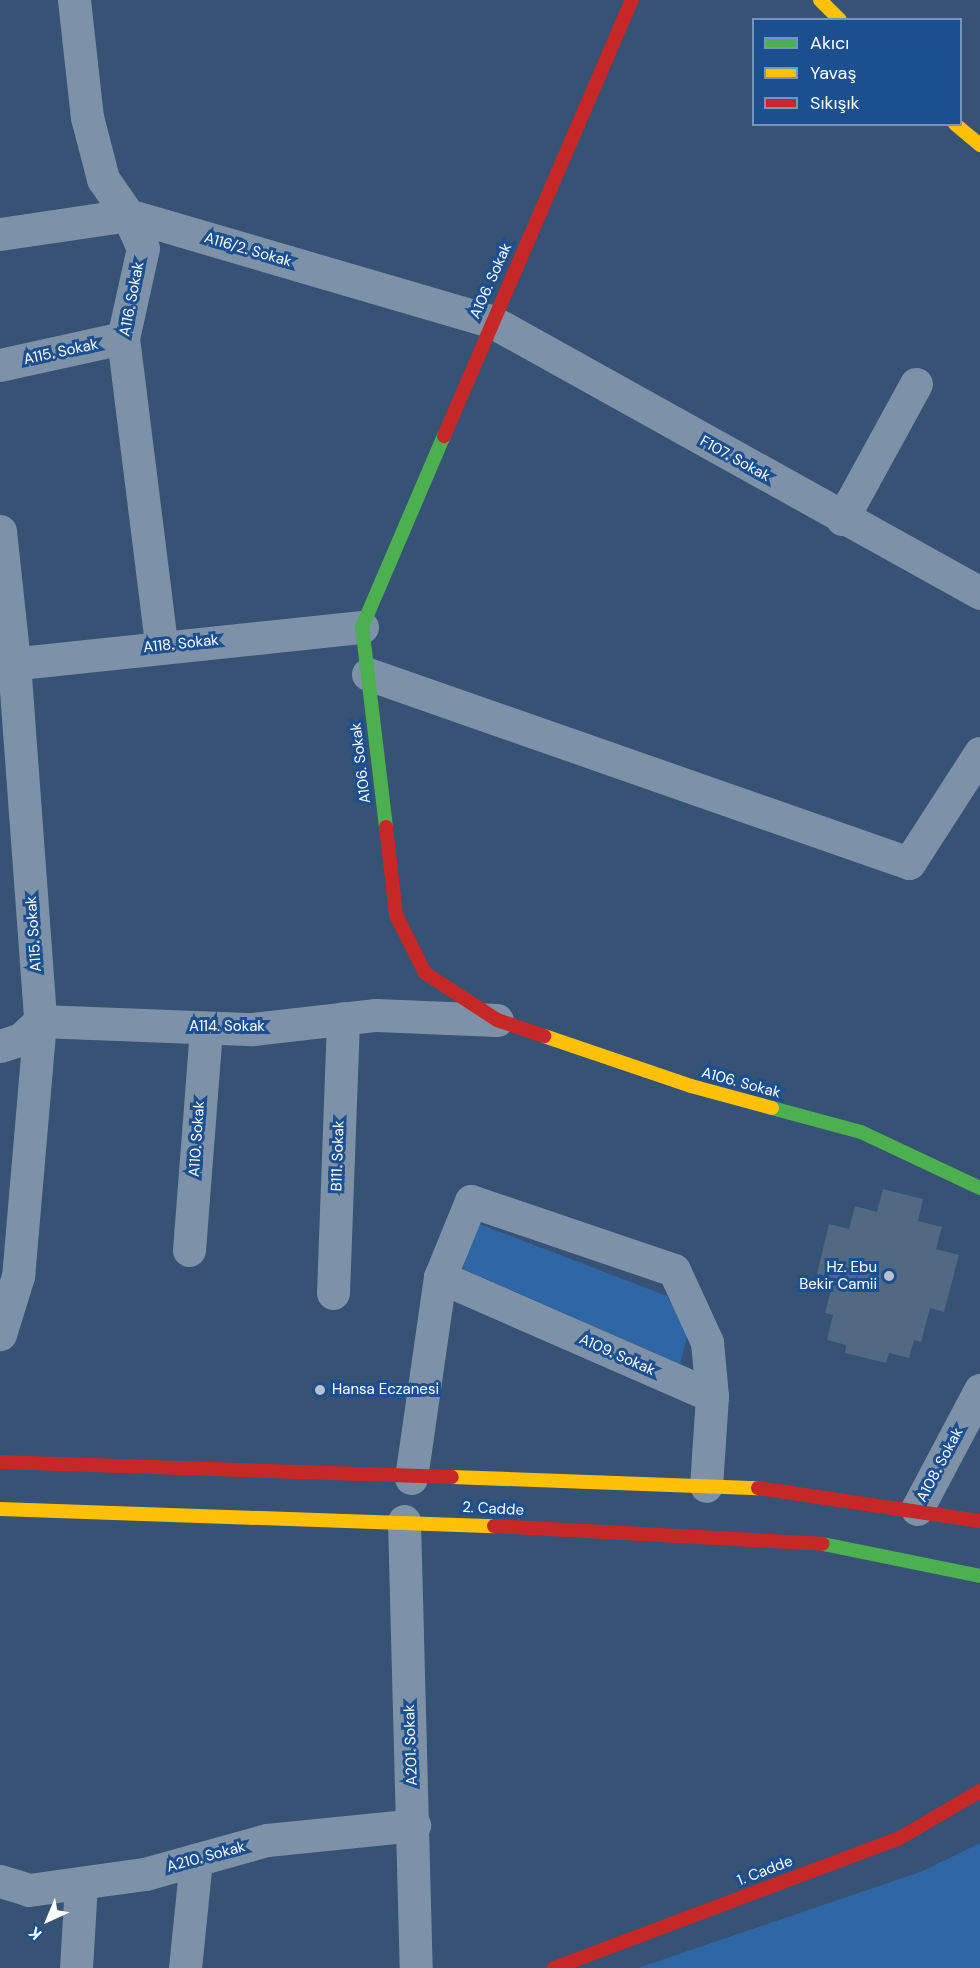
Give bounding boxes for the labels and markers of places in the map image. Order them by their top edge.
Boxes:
place label: Hz. Ebu Bekir Camii [799,1258,877,1293]
marker: Hz. Ebu Bekir Camii [882,1269,896,1283]
place label: Hansa Eczanesi [332,1381,439,1399]
marker: Hansa Eczanesi [313,1383,327,1397]

